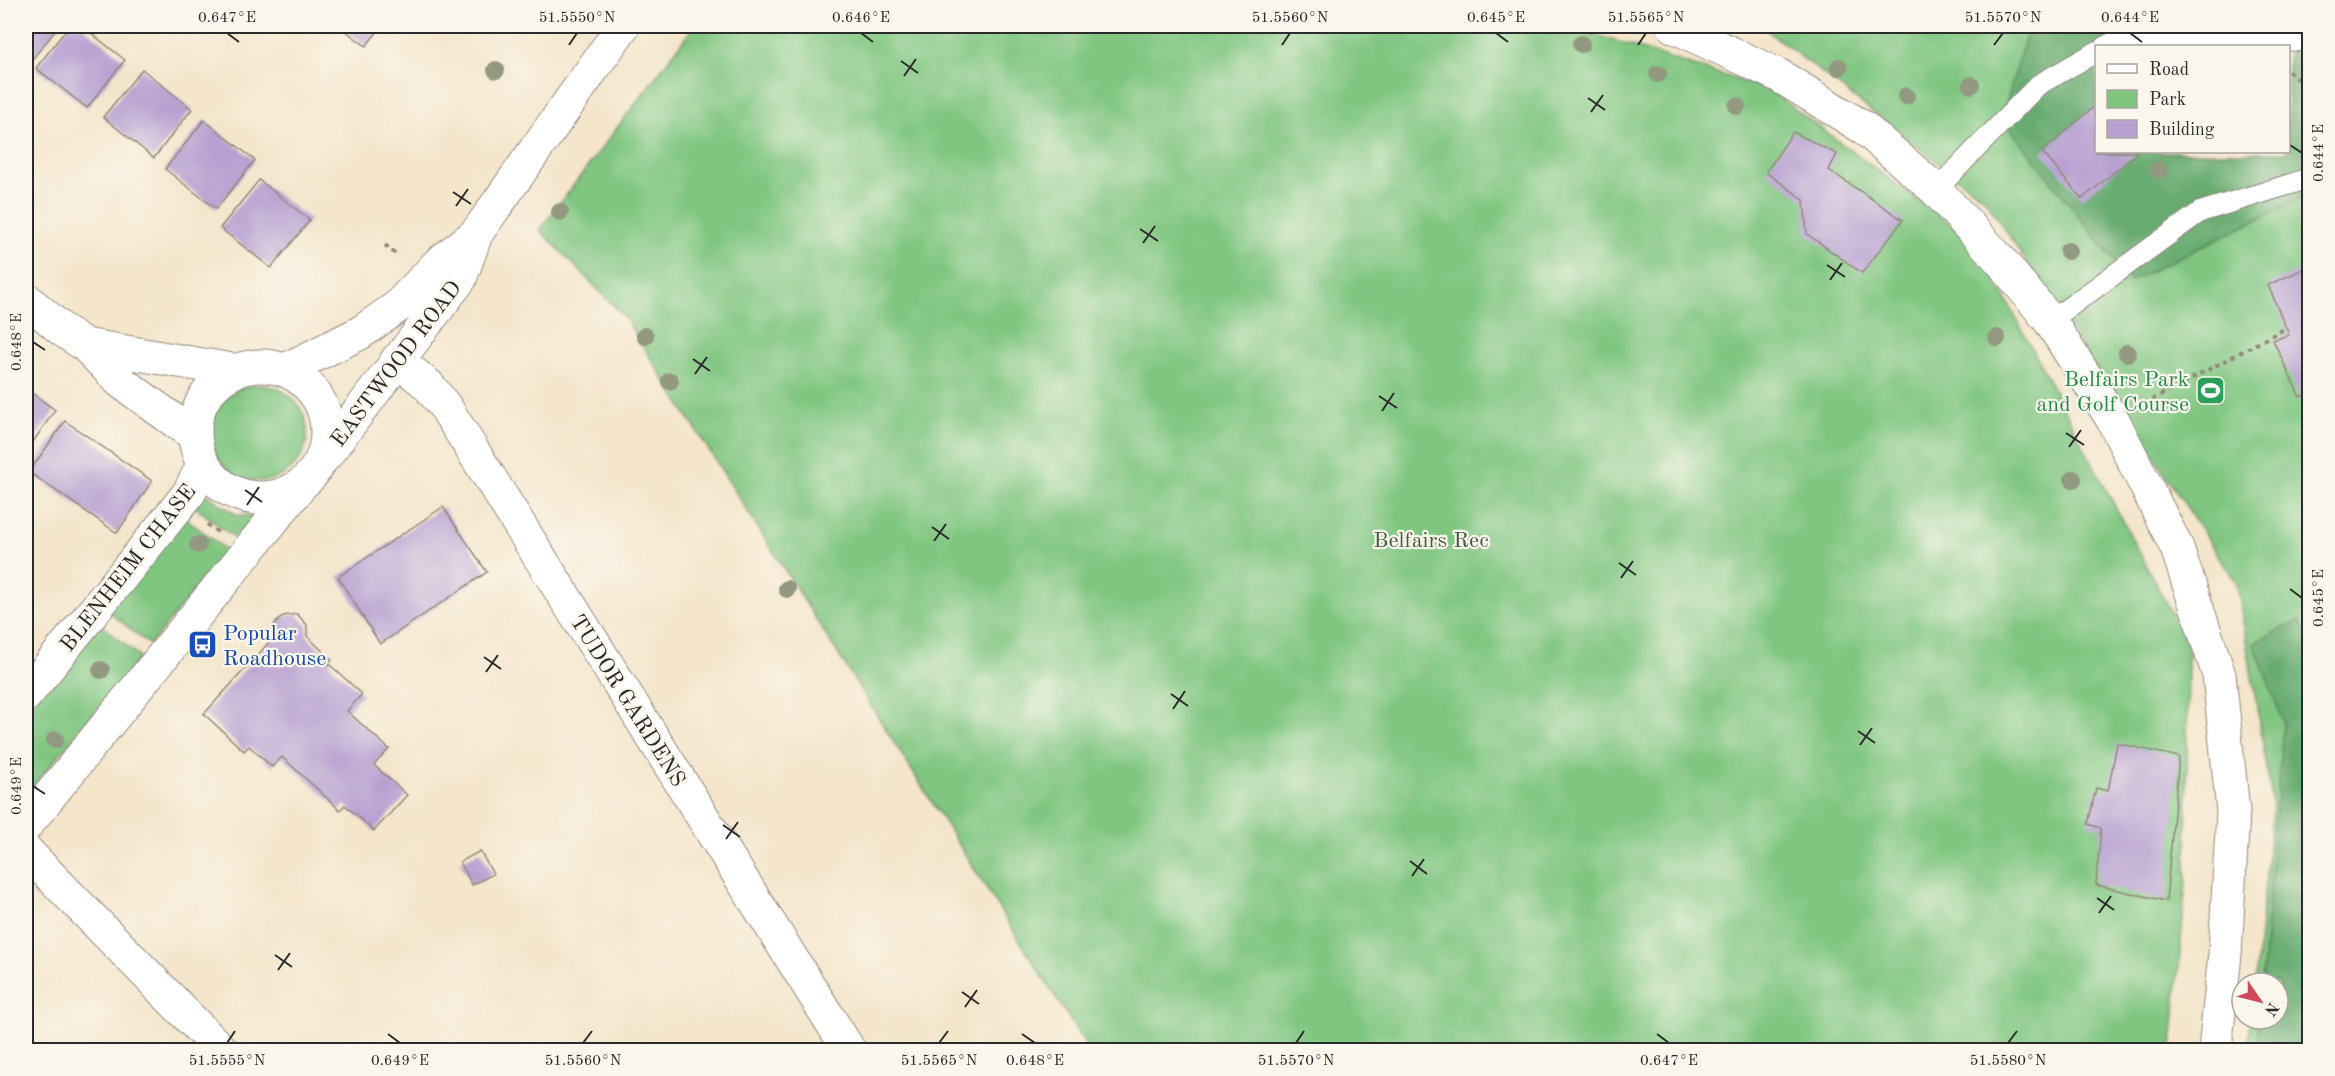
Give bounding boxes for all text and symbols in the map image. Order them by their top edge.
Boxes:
text: 0.647°E [198,11,256,26]
text: 51.5550°N [539,11,616,26]
text: 0.646°E [832,11,890,26]
text: 51.5560°N [1252,11,1329,26]
text: 0.645°E [1467,11,1525,26]
text: 51.5565°N [1608,11,1685,26]
text: 51.5570°N [1965,11,2042,26]
text: 0.644°E [2101,11,2159,26]
legend [2095,45,2290,153]
text: Road [2149,61,2189,79]
text: Park [2149,91,2186,109]
text: Building [2149,121,2215,139]
text: 0.644°E [2312,124,2327,182]
street label: EASTWOOD ROAD [327,277,466,451]
text: 0.648°E [10,313,25,371]
place label: Belfairs Park and Golf Course [2036,369,2189,416]
sports icon: Belfairs Park and Golf Course [2194,375,2226,407]
street label: BLENHEIM CHASE [57,480,201,656]
park label: Belfairs Rec [1373,530,1489,552]
text: 0.645°E [2312,569,2327,627]
street label: TUDOR GARDENS [566,611,689,791]
place label: Popular Roadhouse [223,623,326,670]
bus stop icon: Popular Roadhouse [186,629,218,661]
text: 0.649°E [10,757,25,815]
north arrow [2230,971,2290,1031]
text: N [2260,999,2281,1019]
text: 51.5555°N [189,1054,266,1069]
text: 0.649°E [371,1054,429,1069]
text: 51.5560°N [545,1054,622,1069]
text: 51.5565°N [901,1054,978,1069]
text: 0.648°E [1006,1054,1064,1069]
text: 51.5570°N [1258,1054,1335,1069]
text: 0.647°E [1640,1054,1698,1069]
text: 51.5580°N [1970,1054,2047,1069]

